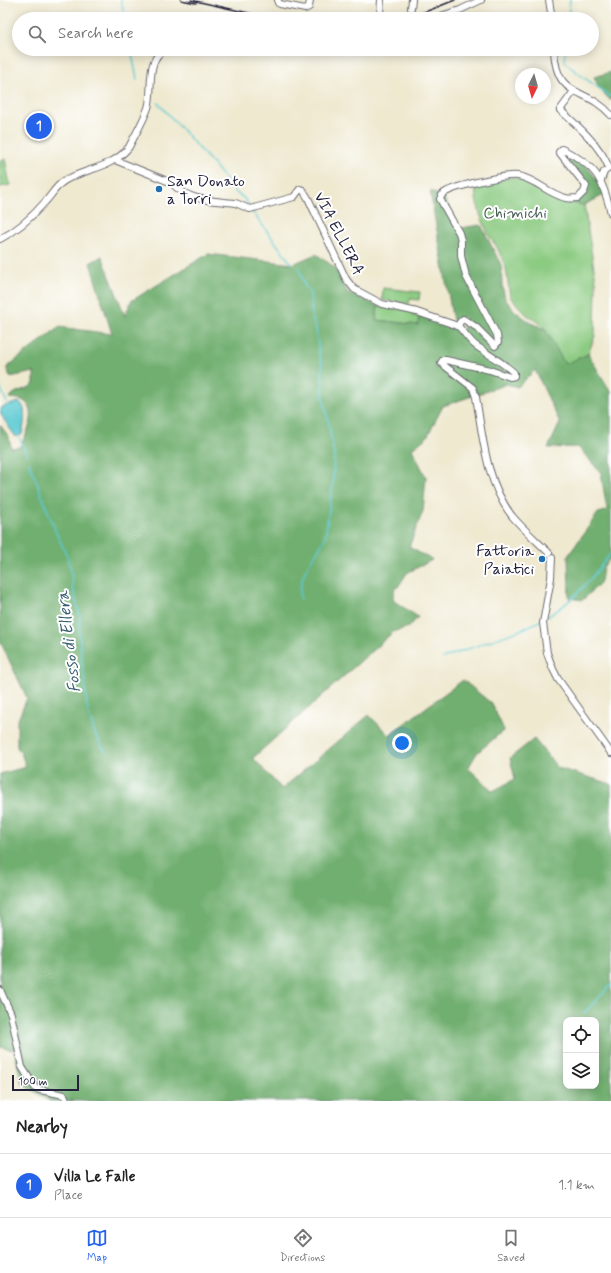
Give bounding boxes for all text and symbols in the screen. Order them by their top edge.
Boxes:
search box [12,12,599,56]
icon: search [26,23,48,45]
text: Search here [58,24,134,44]
north arrow [515,68,551,104]
pin: 1 [26,111,52,141]
place label: San Donato a Torri [167,171,245,210]
marker: San Donato a Torri [154,184,164,194]
street label: VIA ELLERA [309,188,369,279]
park label: Chimichi [483,203,547,224]
place label: Fattoria Paiatici [476,541,534,580]
marker: Fattoria Paiatici [537,554,547,564]
water label: Fosso di Ellera [52,589,86,694]
your location [392,733,412,753]
map controls [563,1017,599,1089]
button: locate [563,1017,599,1053]
button: layers [563,1053,599,1089]
scale bar [12,1073,79,1092]
text: 100 m [18,1075,48,1089]
text: Nearby [16,1116,68,1138]
text: Villa Le Falle [54,1167,136,1187]
text: 1 [26,1177,32,1194]
text: 1.1 km [558,1177,595,1194]
text: Place [54,1187,83,1204]
tab: Map [86,1227,108,1265]
tab: Directions [280,1227,325,1265]
tab: Saved [497,1227,525,1265]

